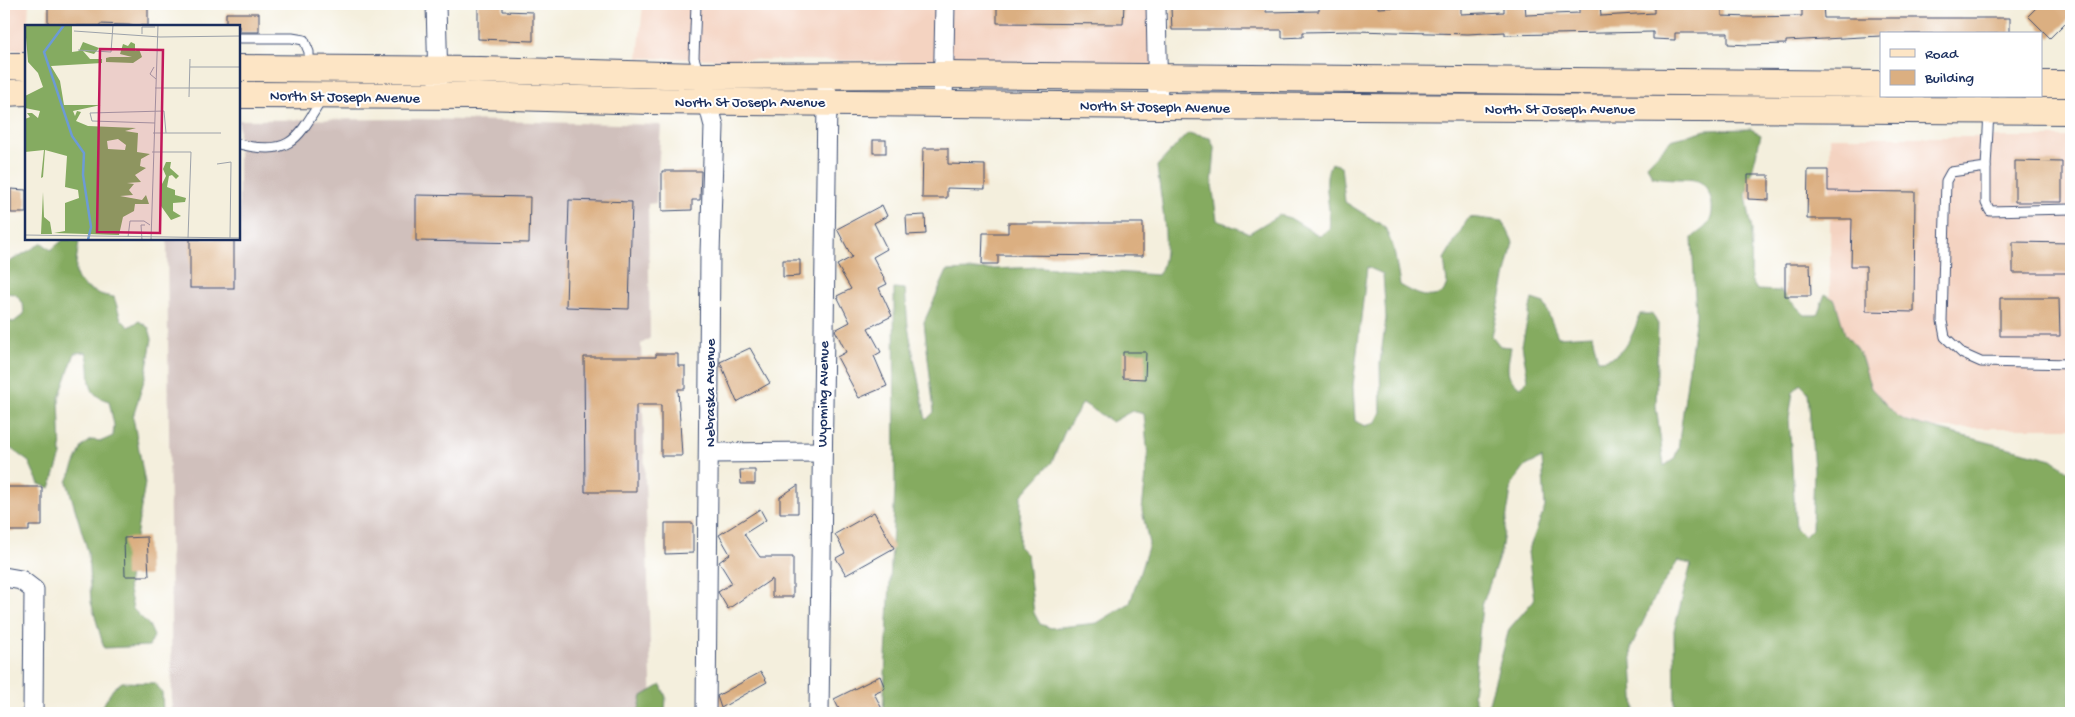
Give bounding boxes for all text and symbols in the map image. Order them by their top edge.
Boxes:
inset map [25,25,240,240]
legend [1880,32,2042,98]
text: Road [1925,46,1959,64]
text: Building [1924,70,1974,88]
street label: North St Joseph Avenue [270,88,421,108]
street label: North St Joseph Avenue [675,94,825,112]
street label: North St Joseph Avenue [1080,98,1231,118]
street label: North St Joseph Avenue [1485,101,1635,119]
street label: Nebraska Avenue [702,339,720,447]
street label: Wyoming Avenue [814,341,834,447]

